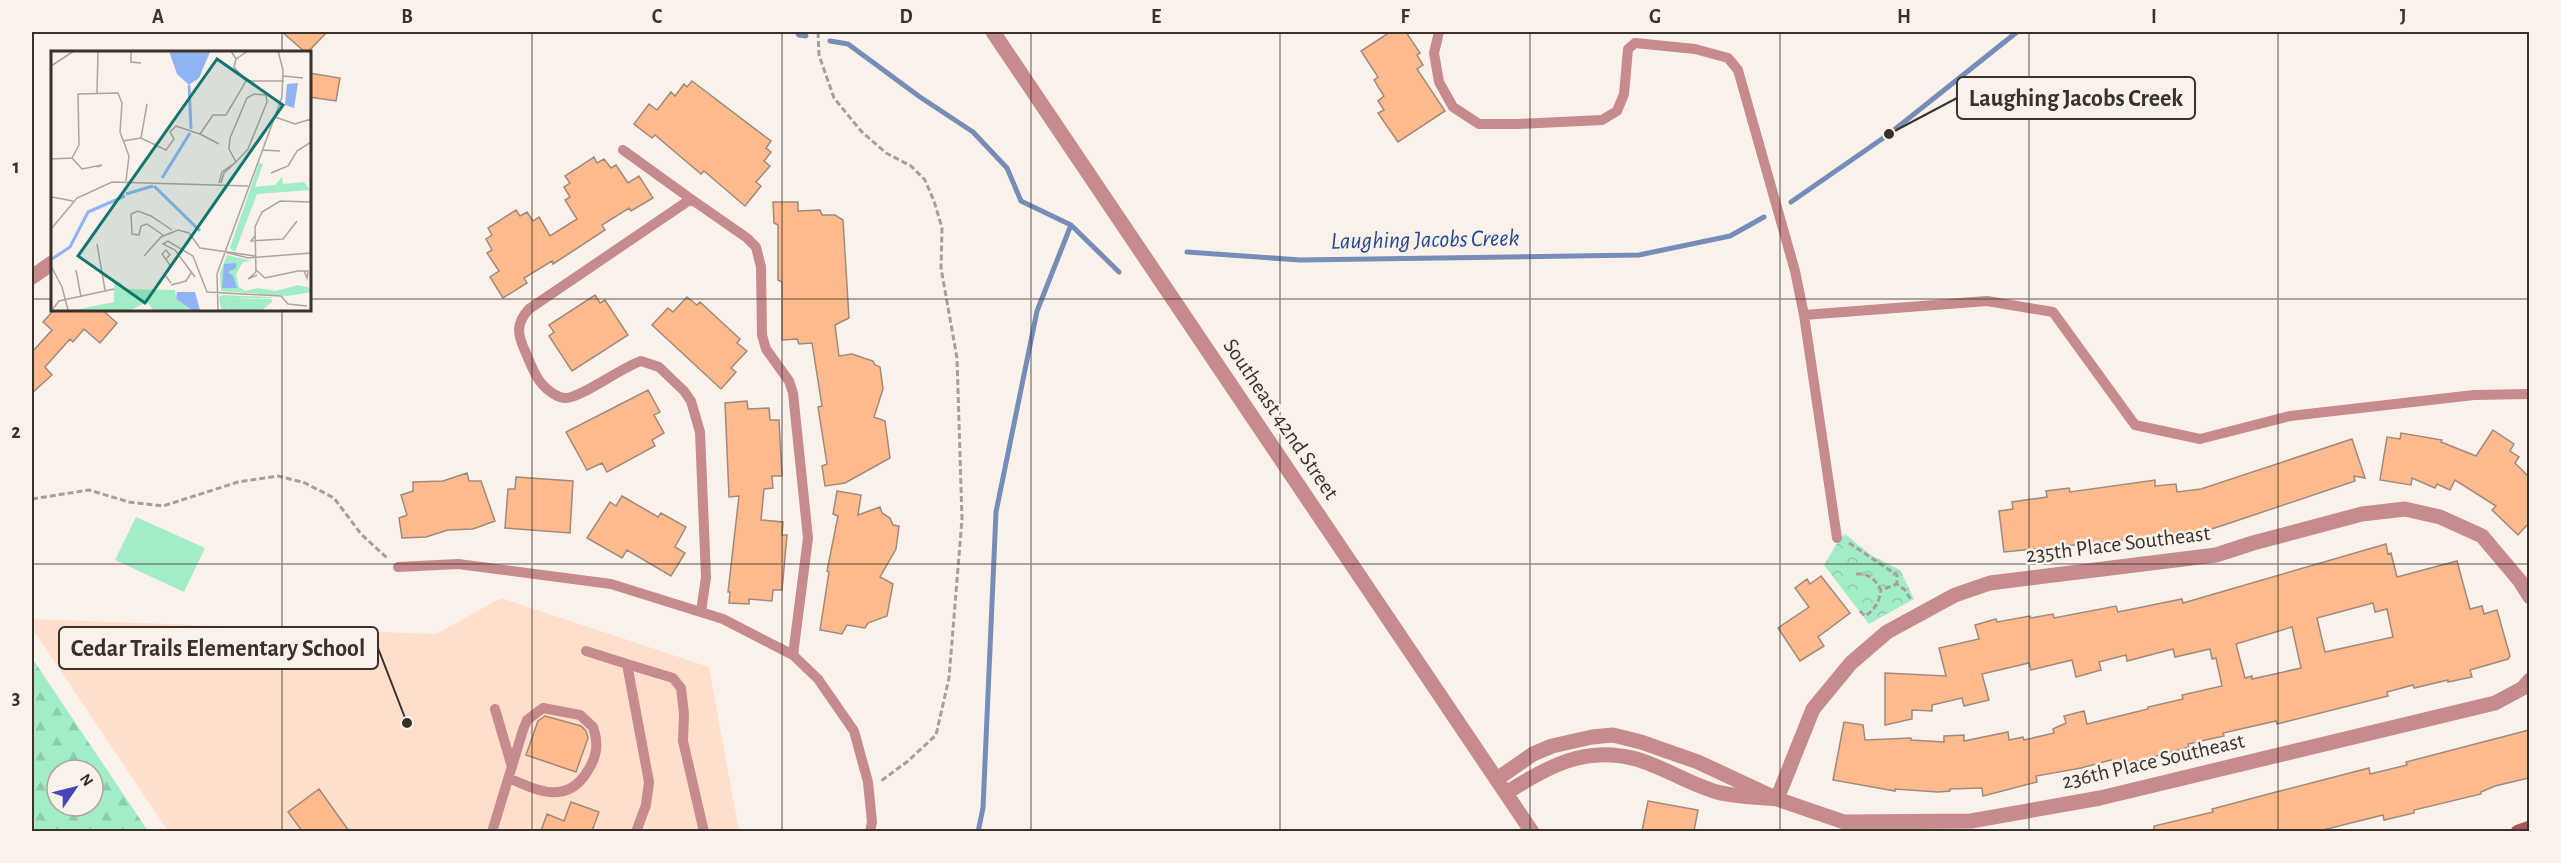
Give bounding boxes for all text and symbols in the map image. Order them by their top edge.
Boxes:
text: A [152,7,164,27]
text: B [401,7,413,27]
text: C [652,7,663,27]
text: D [899,7,913,27]
text: E [1151,7,1161,27]
text: F [1400,7,1410,27]
text: G [1649,7,1661,27]
text: H [1897,7,1911,27]
text: I [2151,7,2157,27]
text: J [2400,7,2406,27]
inset map [51,51,310,310]
callout: Laughing Jacobs Creek [1957,77,2195,119]
text: Laughing Jacobs Creek [1969,87,2183,111]
text: 1 [12,157,20,177]
water label: Laughing Jacobs Creek [1330,226,1520,254]
street label: Southeast 42nd Street [1219,335,1343,503]
text: 2 [11,422,21,442]
street label: 235th Place Southeast [2025,522,2211,566]
callout: Cedar Trails Elementary School [59,627,378,669]
text: Cedar Trails Elementary School [71,637,365,661]
text: 3 [12,688,20,708]
street label: 236th Place Southeast [2060,729,2246,793]
north arrow [45,758,105,818]
text: N [77,771,96,789]

